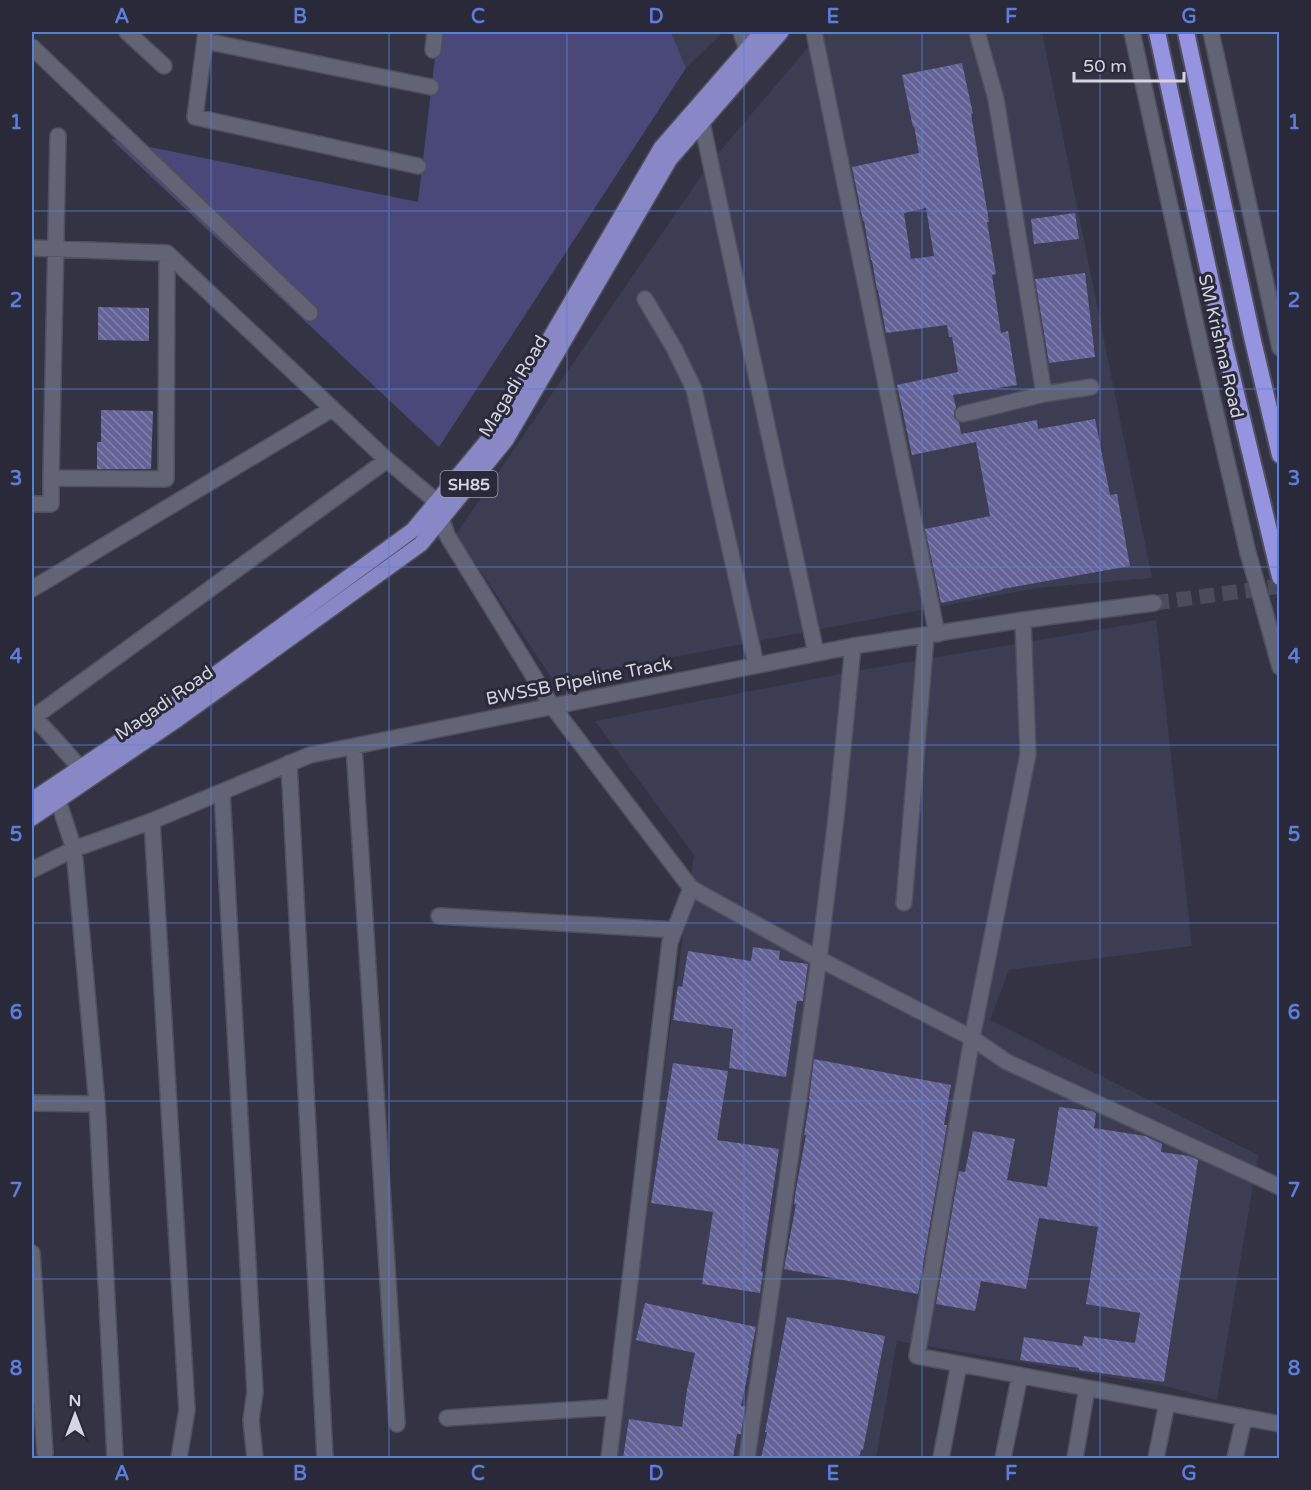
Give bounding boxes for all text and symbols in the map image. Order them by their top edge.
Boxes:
text: A [115,5,130,29]
text: B [293,5,307,29]
text: C [471,5,485,29]
text: D [648,5,664,29]
text: E [827,5,840,29]
text: F [1005,5,1017,29]
text: G [1181,5,1197,29]
scale bar [1074,45,1184,83]
text: 50 m [1083,55,1127,77]
text: 1 [10,111,22,135]
text: 1 [1288,111,1300,135]
street label: SM Krishna Road [1194,272,1248,420]
text: 2 [10,289,22,313]
text: 2 [1288,289,1300,313]
street label: Magadi Road [474,331,552,441]
text: 3 [10,467,22,491]
text: 3 [1288,467,1300,491]
road number: SH85 [440,471,498,497]
text: 4 [10,645,23,669]
text: 4 [1288,645,1301,669]
street label: BWSSB Pipeline Track [484,652,674,710]
street label: Magadi Road [111,661,217,745]
text: 5 [10,823,22,847]
text: 5 [1288,823,1300,847]
text: 6 [10,1001,22,1025]
text: 6 [1288,1001,1300,1025]
text: 7 [10,1179,22,1203]
text: 7 [1288,1179,1300,1203]
text: 8 [10,1357,22,1381]
text: 8 [1288,1357,1300,1381]
north arrow [45,1385,105,1445]
text: N [69,1391,81,1411]
text: A [115,1462,130,1486]
text: B [293,1462,307,1486]
text: C [471,1462,485,1486]
text: D [648,1462,664,1486]
text: E [827,1462,840,1486]
text: F [1005,1462,1017,1486]
text: G [1181,1462,1197,1486]

